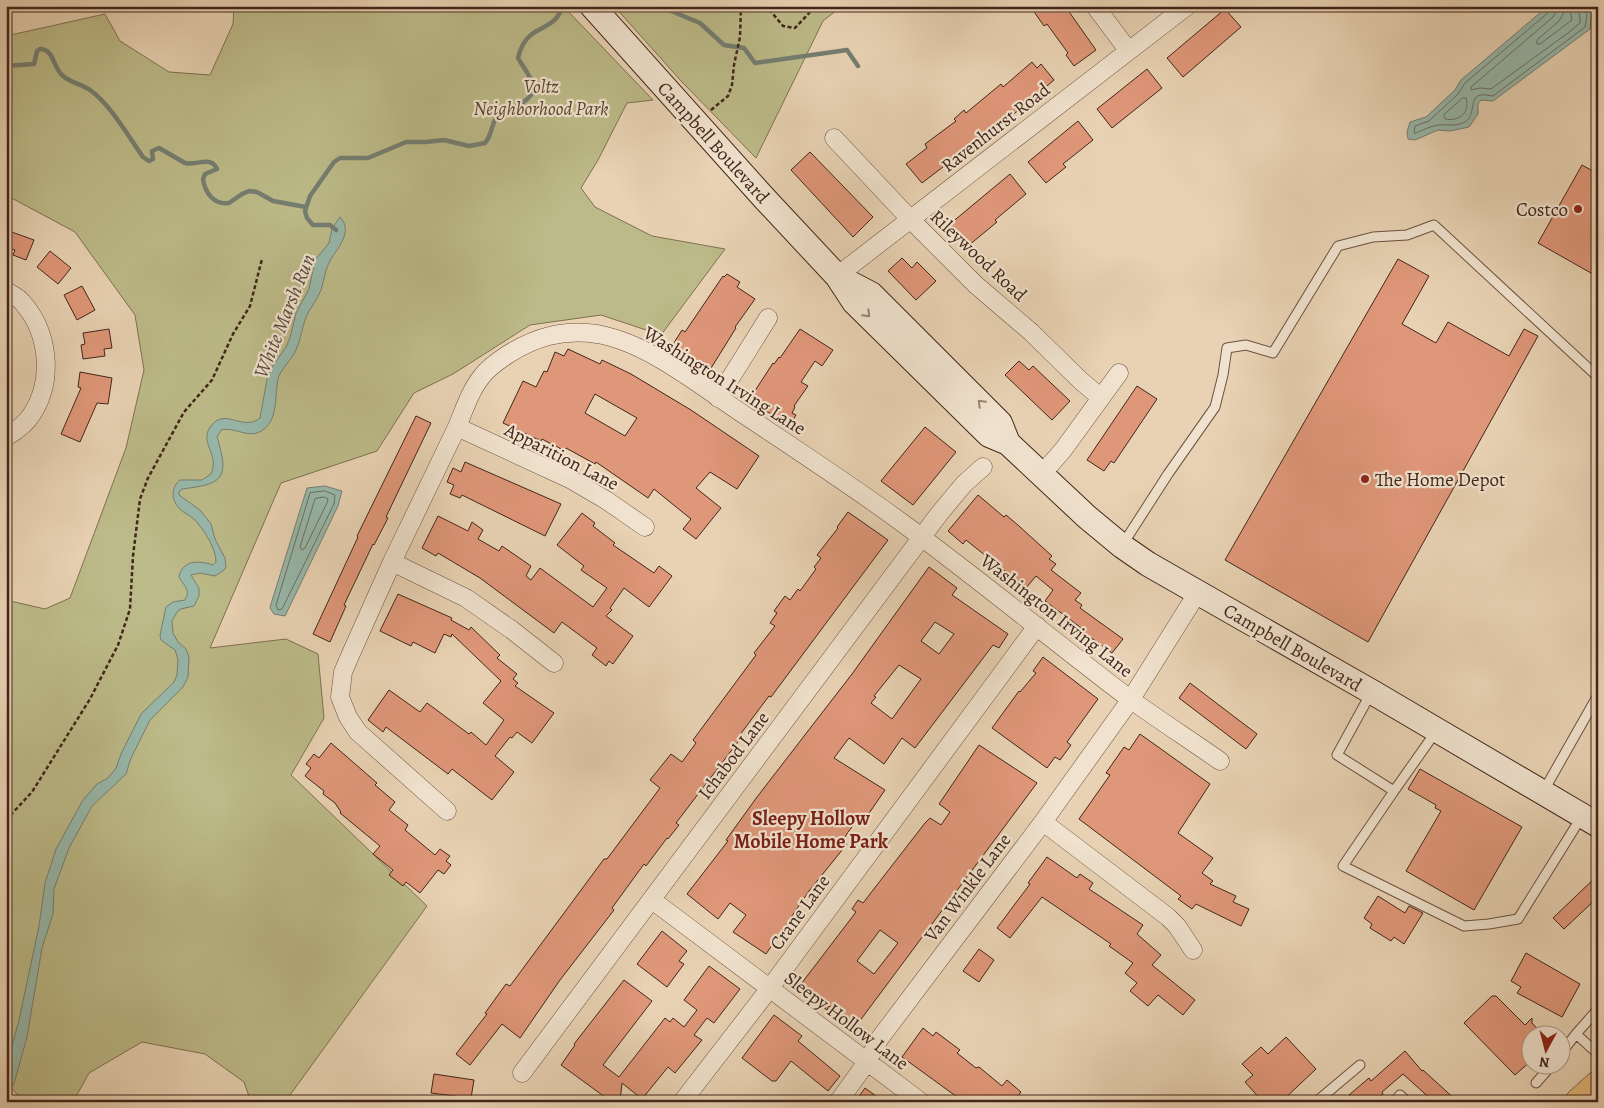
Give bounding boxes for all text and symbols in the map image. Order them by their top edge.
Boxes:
park label: Voltz Neighborhood Park [474,74,608,122]
street label: Campbell Boulevard [651,76,776,210]
street label: Ravenhurst Road [936,77,1056,179]
place label: Costco [1516,197,1568,223]
marker: Costco [1572,203,1584,215]
street label: Rileywood Road [924,204,1033,308]
water label: White Marsh Run [247,250,322,382]
one-way arrow [861,308,870,317]
street label: Washington Irving Lane [637,320,811,441]
one-way arrow [977,400,986,409]
street label: Apparition Lane [499,416,623,497]
place label: The Home Depot [1375,467,1505,493]
marker: The Home Depot [1359,473,1371,485]
street label: Washington Irving Lane [974,547,1138,684]
street label: Campbell Boulevard [1218,598,1367,699]
street label: Ichabod Lane [692,706,775,805]
district label: Sleepy Hollow Mobile Home Park [734,805,889,855]
street label: Van Winkle Lane [918,828,1017,948]
street label: Crane Lane [764,870,836,956]
street label: Sleepy Hollow Lane [779,965,914,1076]
north arrow [1522,1026,1572,1076]
text: N [1538,1052,1551,1072]

